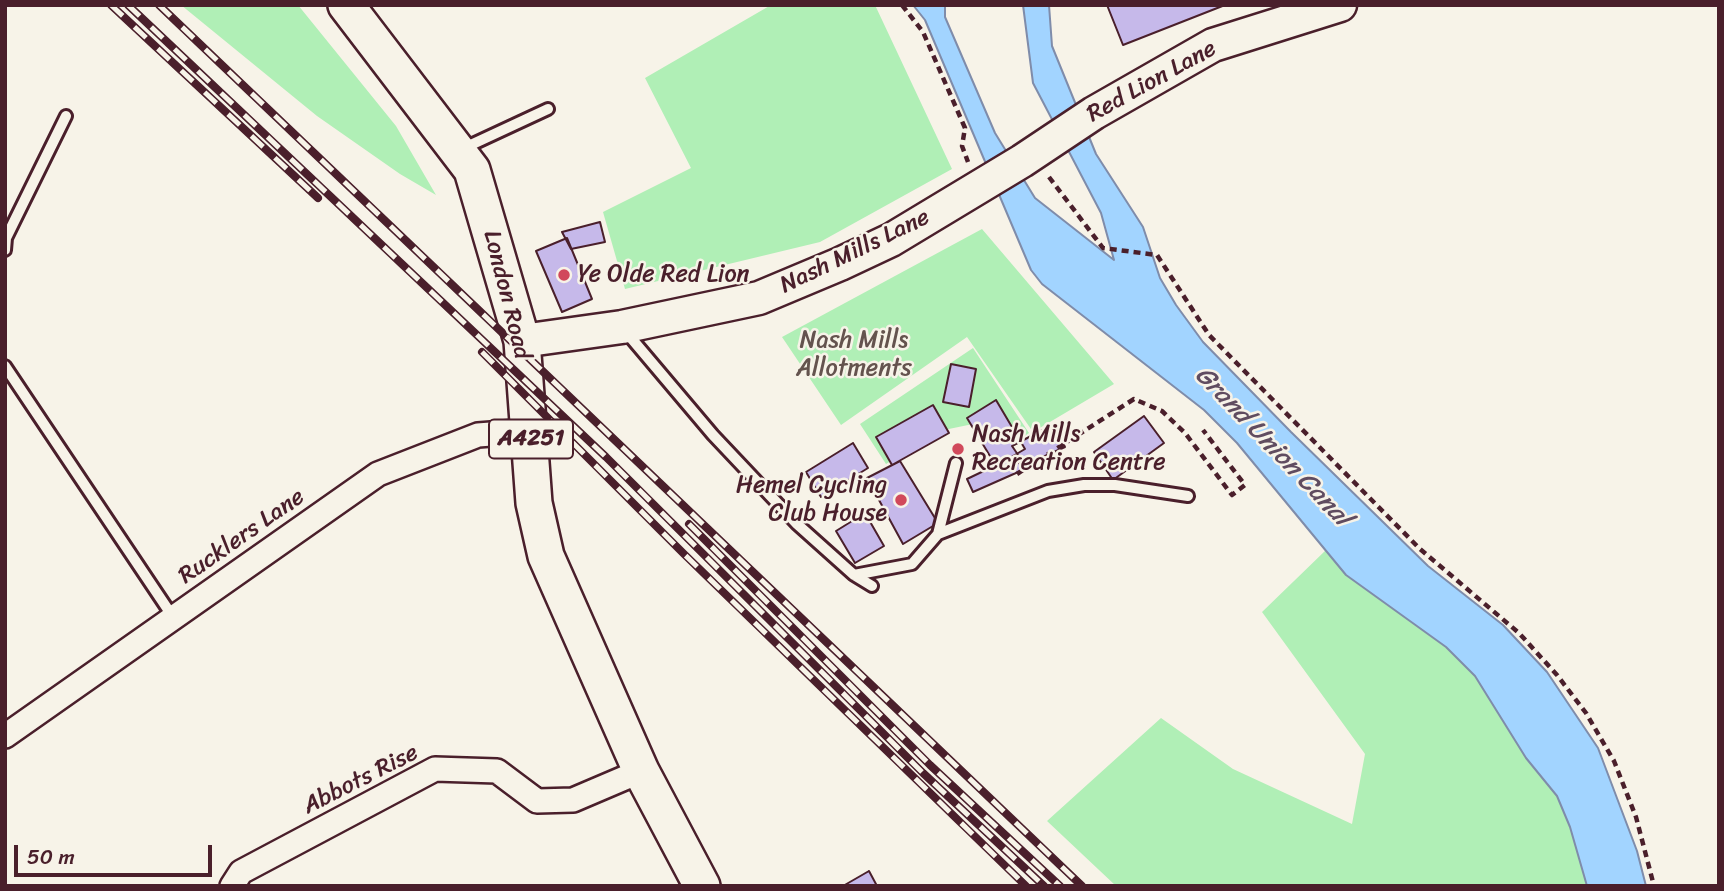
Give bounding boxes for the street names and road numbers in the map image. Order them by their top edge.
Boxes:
street label: Red Lion Lane [1082,35,1222,129]
street label: Nash Mills Lane [775,203,935,301]
street label: London Road [476,228,536,362]
road number: A4251 [489,420,573,458]
street label: Rucklers Lane [174,483,310,591]
street label: Abbots Rise [299,739,423,821]

